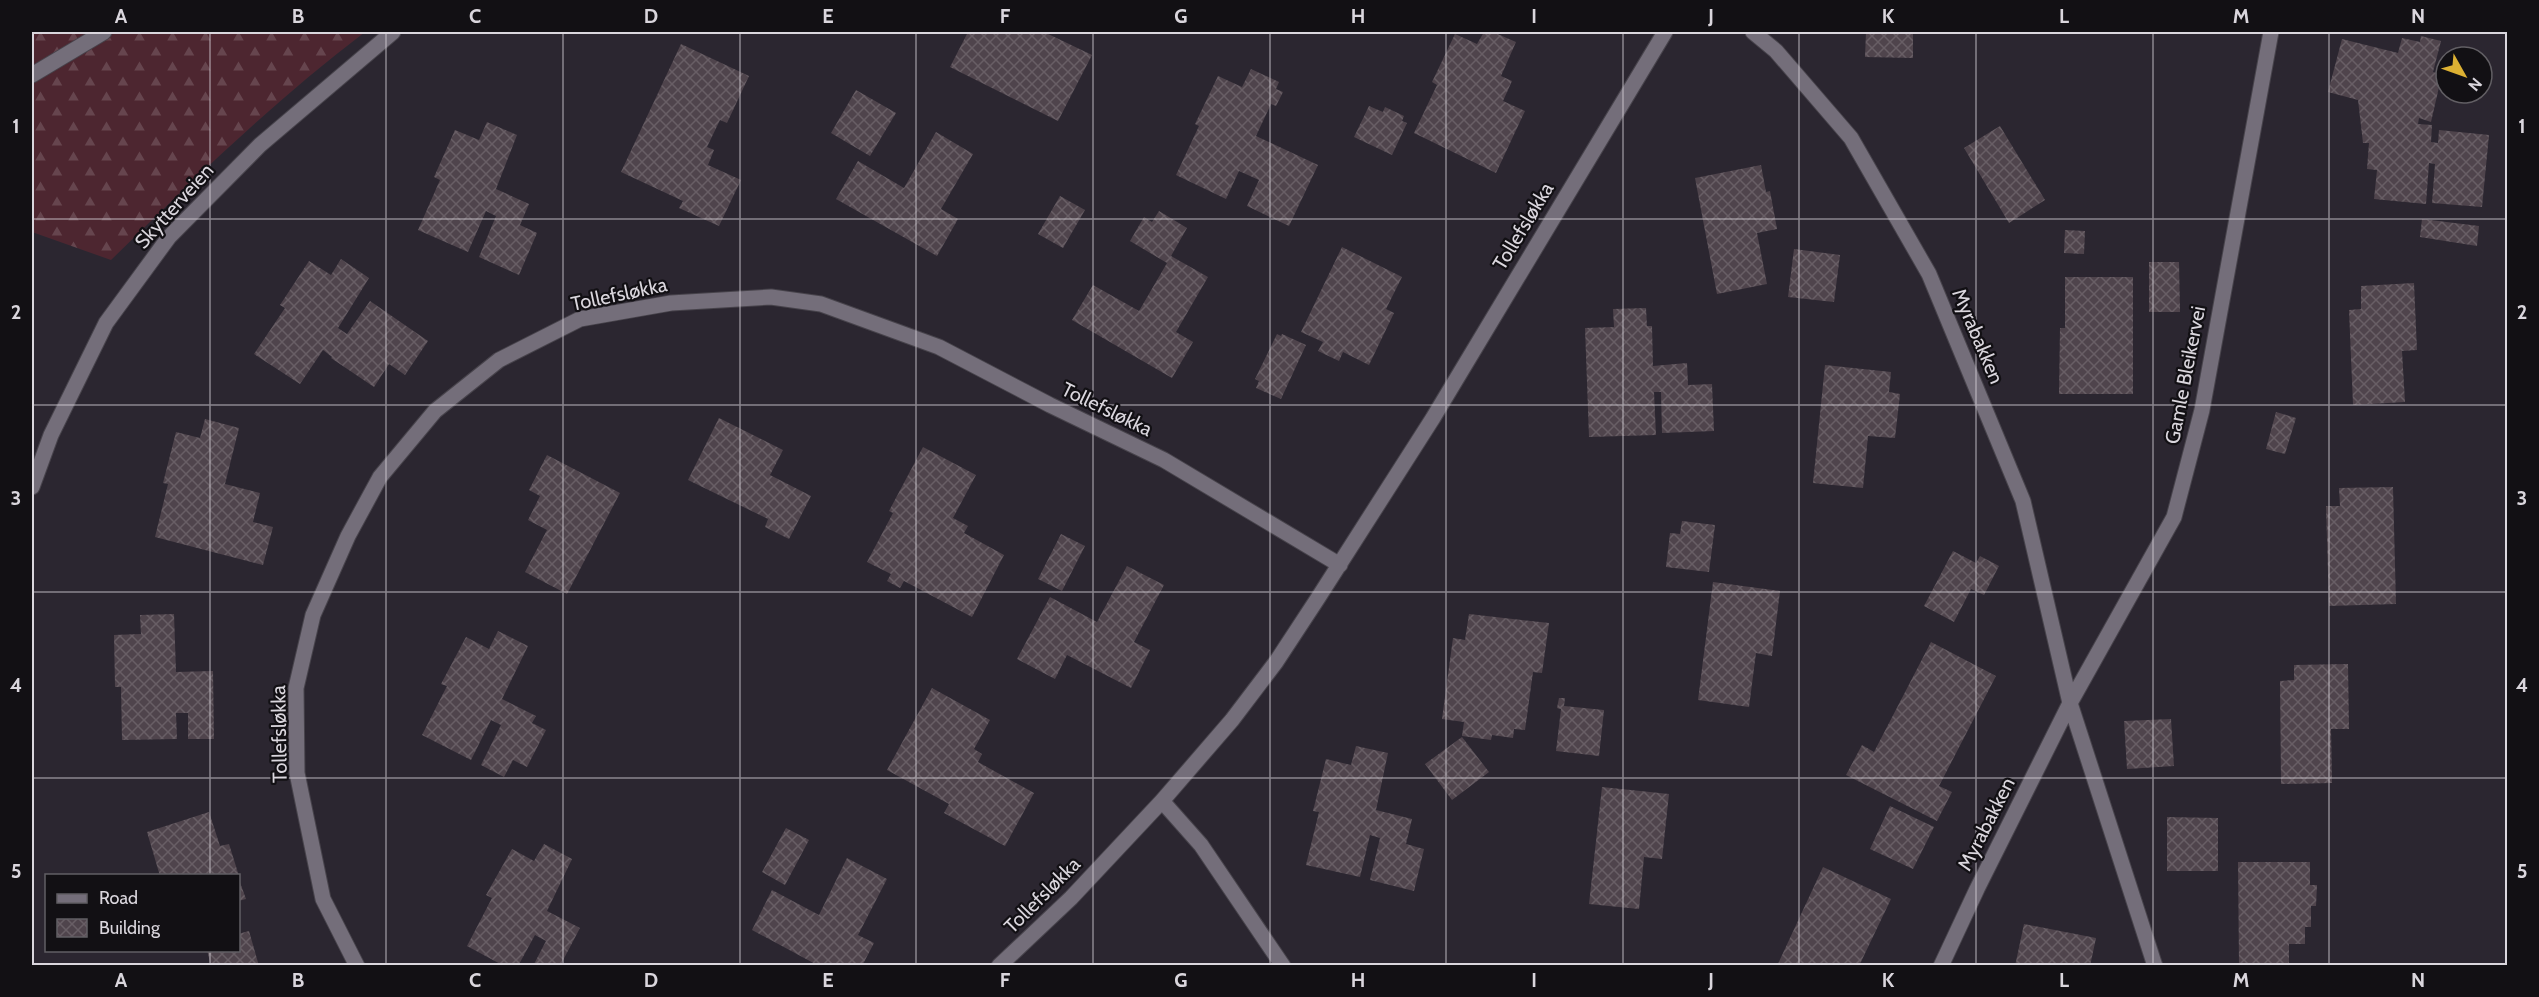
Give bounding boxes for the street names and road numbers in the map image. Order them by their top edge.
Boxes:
street label: Skytterveien [130,159,218,253]
street label: Tollefsløkka [1488,178,1559,274]
street label: Tollefsløkka [569,272,670,316]
street label: Myrabakken [1947,285,2009,387]
street label: Gamle Bleikervei [2160,304,2210,446]
street label: Tollefsløkka [1058,377,1156,441]
street label: Tollefsløkka [266,685,292,783]
street label: Myrabakken [1952,773,2020,875]
street label: Tollefsløkka [999,852,1085,938]

